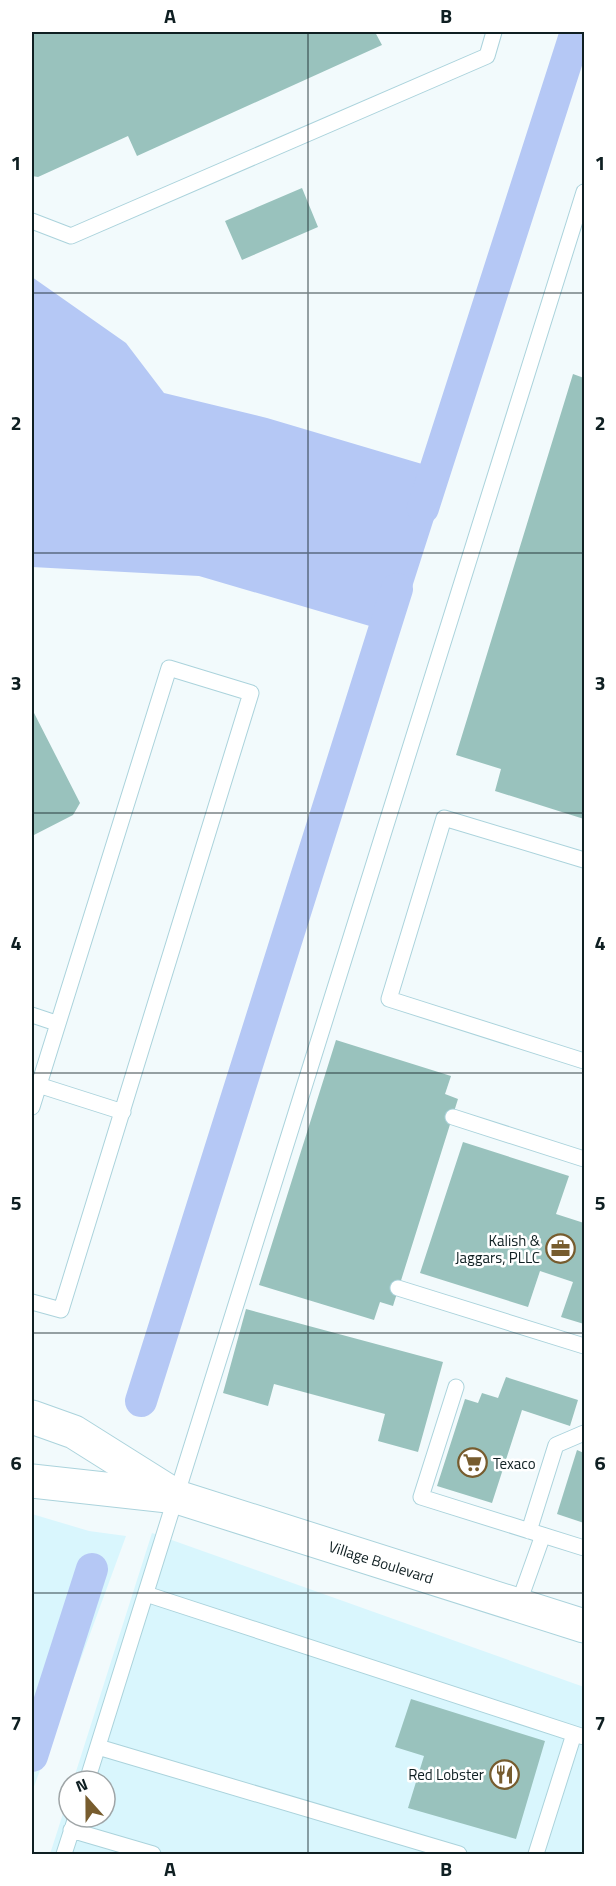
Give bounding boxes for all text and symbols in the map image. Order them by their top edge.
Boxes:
text: A [164,0,176,31]
text: B [440,0,452,31]
text: 1 [10,147,22,178]
text: 1 [594,147,606,178]
text: 2 [10,407,22,438]
text: 2 [594,407,606,438]
text: 3 [10,667,22,698]
text: 3 [594,667,606,698]
text: 4 [10,927,22,958]
text: 4 [594,927,606,958]
text: 5 [10,1187,22,1218]
text: 5 [594,1187,606,1218]
place label: Kalish & Jaggars, PLLC [455,1229,541,1269]
office icon: Kalish & Jaggars, PLLC [545,1233,577,1265]
text: 6 [10,1447,22,1478]
supermarket icon: Texaco [456,1447,488,1479]
text: 6 [594,1447,606,1478]
place label: Texaco [493,1452,536,1475]
street label: Village Boulevard [326,1534,436,1589]
text: 7 [10,1707,22,1738]
text: 7 [594,1707,606,1738]
restaurant icon: Red Lobster [489,1758,521,1790]
place label: Red Lobster [408,1763,484,1786]
north arrow [57,1769,117,1829]
text: N [72,1772,91,1798]
text: A [164,1853,176,1884]
text: B [440,1853,452,1884]

